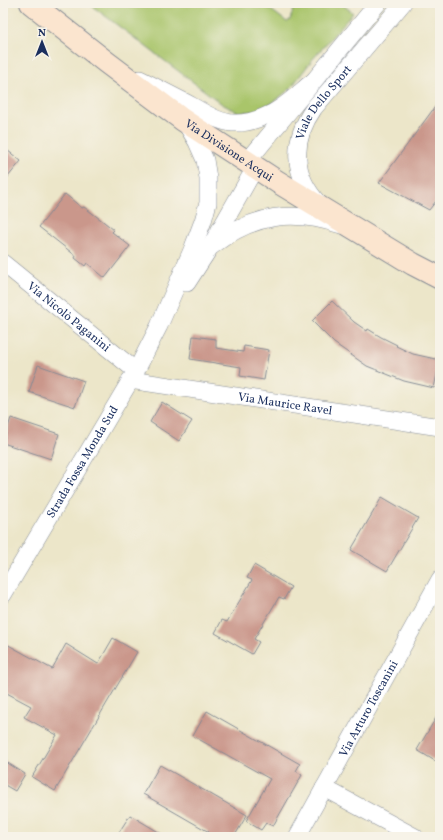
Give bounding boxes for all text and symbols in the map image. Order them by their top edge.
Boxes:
north arrow [22,22,62,62]
text: N [38,26,46,41]
street label: Viale Dello Sport [293,62,356,142]
street label: Via Divisione Acqui [181,116,276,186]
street label: Via Nicolò Paganini [23,279,114,356]
street label: Via Maurice Ravel [237,389,334,420]
street label: Strada Fossa Monda Sud [43,403,123,521]
street label: Via Arturo Toscanini [336,657,403,760]

